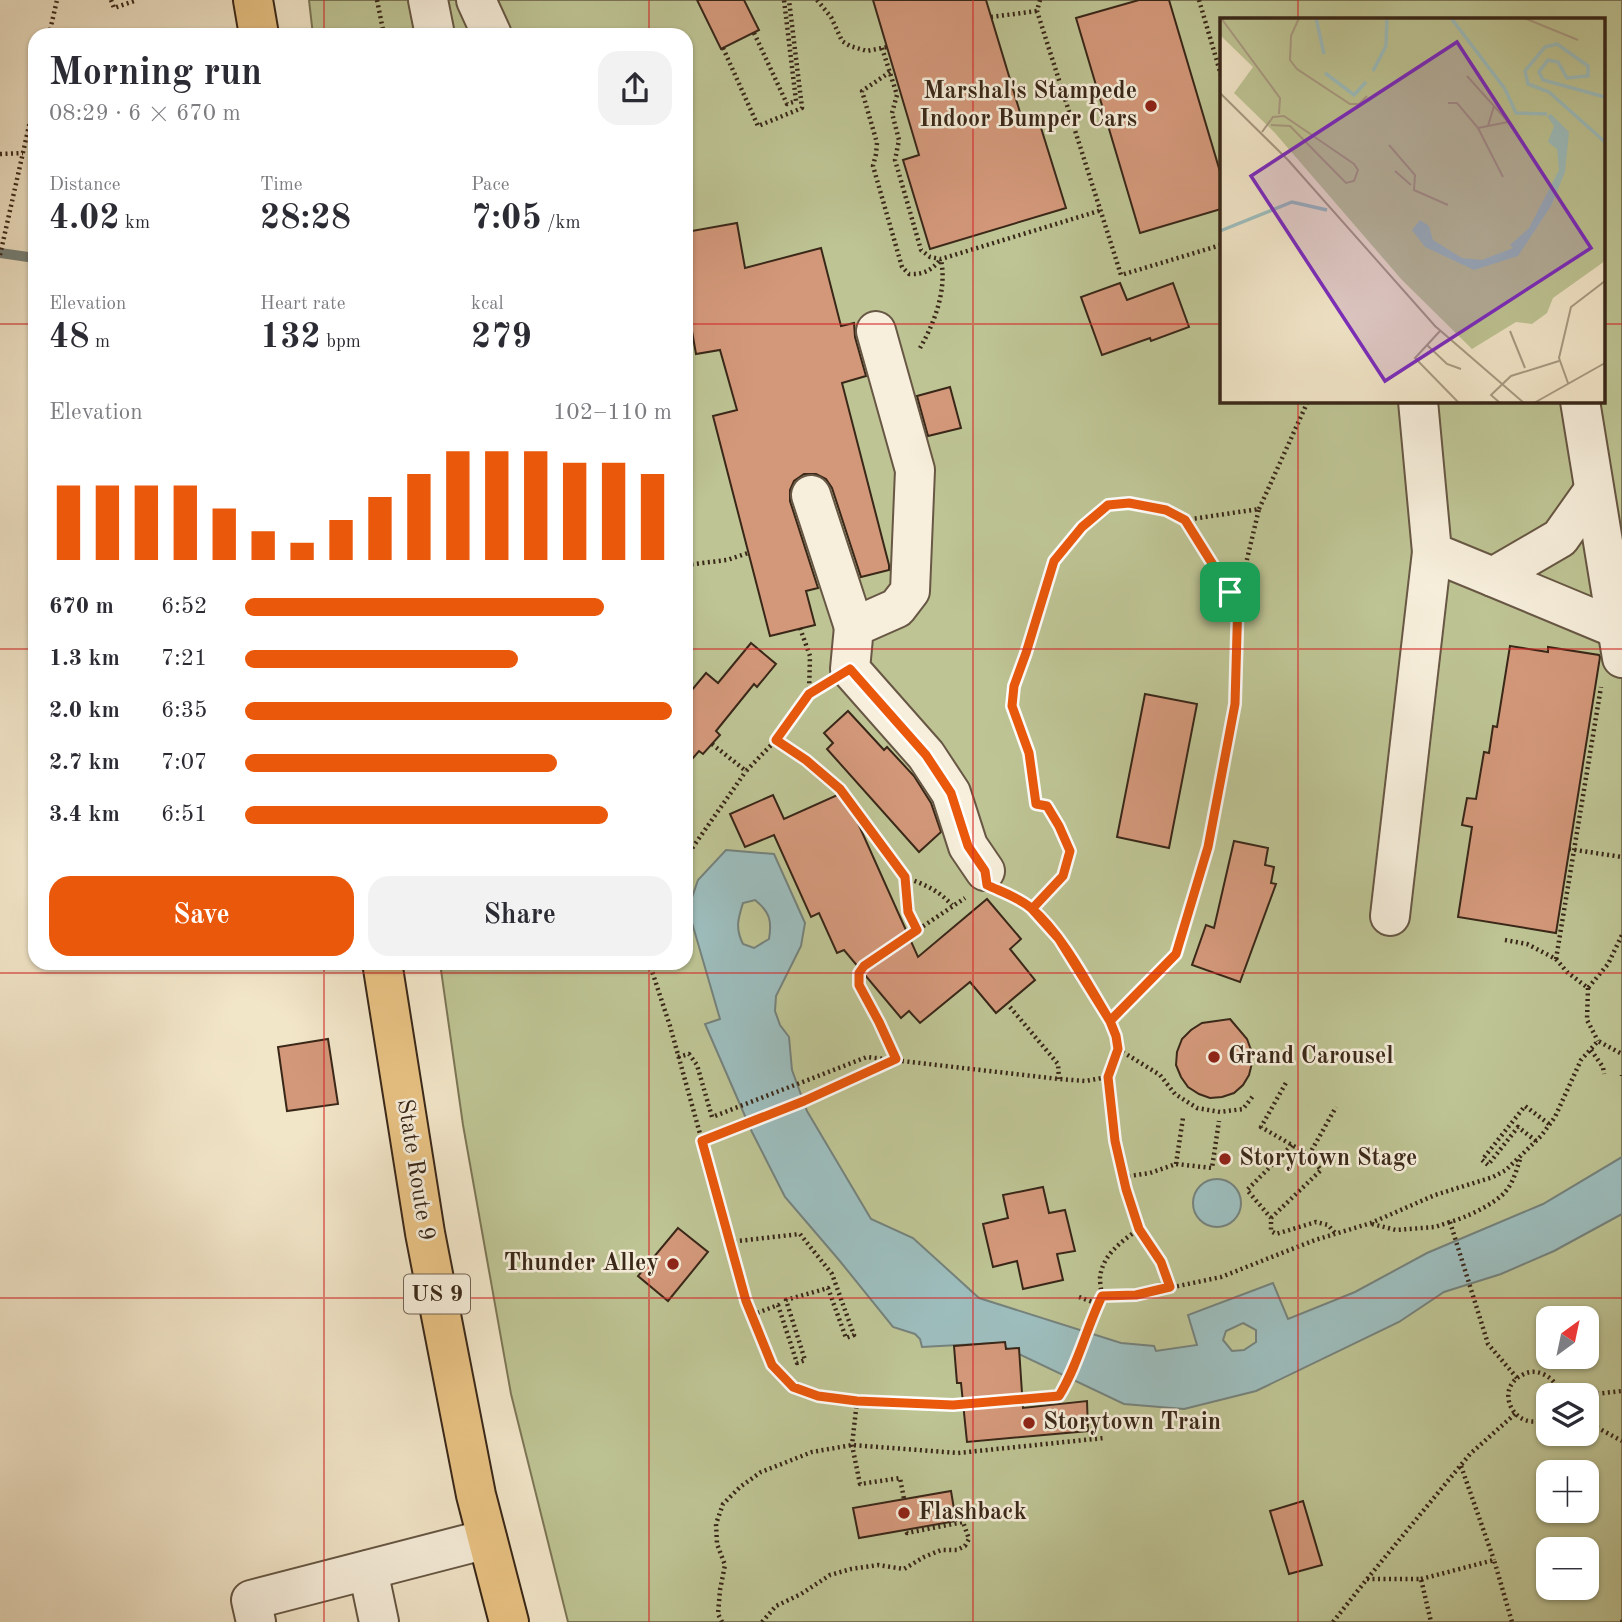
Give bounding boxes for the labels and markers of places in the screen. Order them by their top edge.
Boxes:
place label: Marshal's Stampede Indoor Bumper Cars [919,80,1137,132]
marker: Marshal's Stampede Indoor Bumper Cars [1143,98,1159,114]
pin [1200,562,1260,622]
place label: Grand Carousel [1228,1045,1394,1069]
marker: Grand Carousel [1206,1049,1222,1065]
place label: Storytown Stage [1239,1147,1417,1171]
marker: Storytown Stage [1217,1151,1233,1167]
place label: Thunder Alley [504,1252,659,1276]
marker: Thunder Alley [665,1256,681,1272]
place label: Storytown Train [1043,1411,1221,1435]
marker: Storytown Train [1021,1415,1037,1431]
place label: Flashback [918,1501,1027,1525]
marker: Flashback [896,1505,912,1521]

